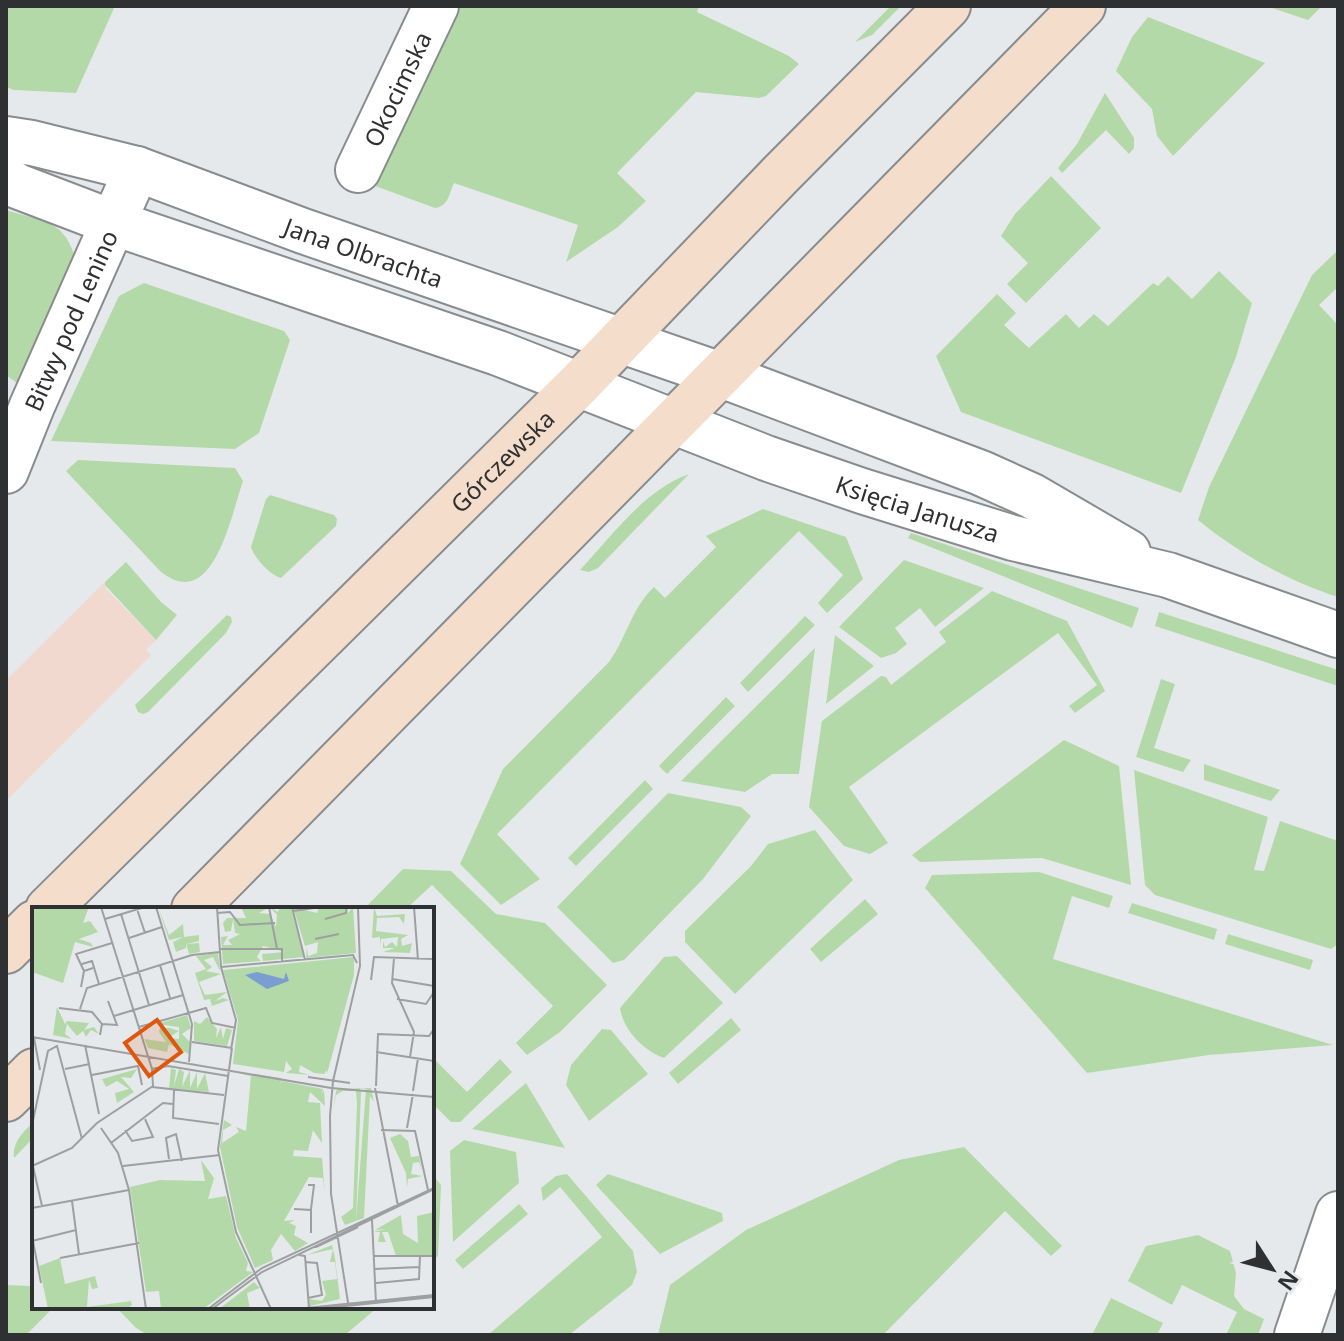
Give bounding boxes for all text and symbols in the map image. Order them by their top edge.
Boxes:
street label: Okocimska [355,26,438,152]
street label: Jana Olbrachta [278,208,448,295]
street label: Bitwy pod Lenino [16,224,125,416]
street label: Górczewska [442,402,561,519]
street label: Księcia Janusza [832,467,1004,549]
inset map [32,907,434,1309]
north arrow [1232,1229,1312,1309]
text: N [1272,1265,1306,1297]

